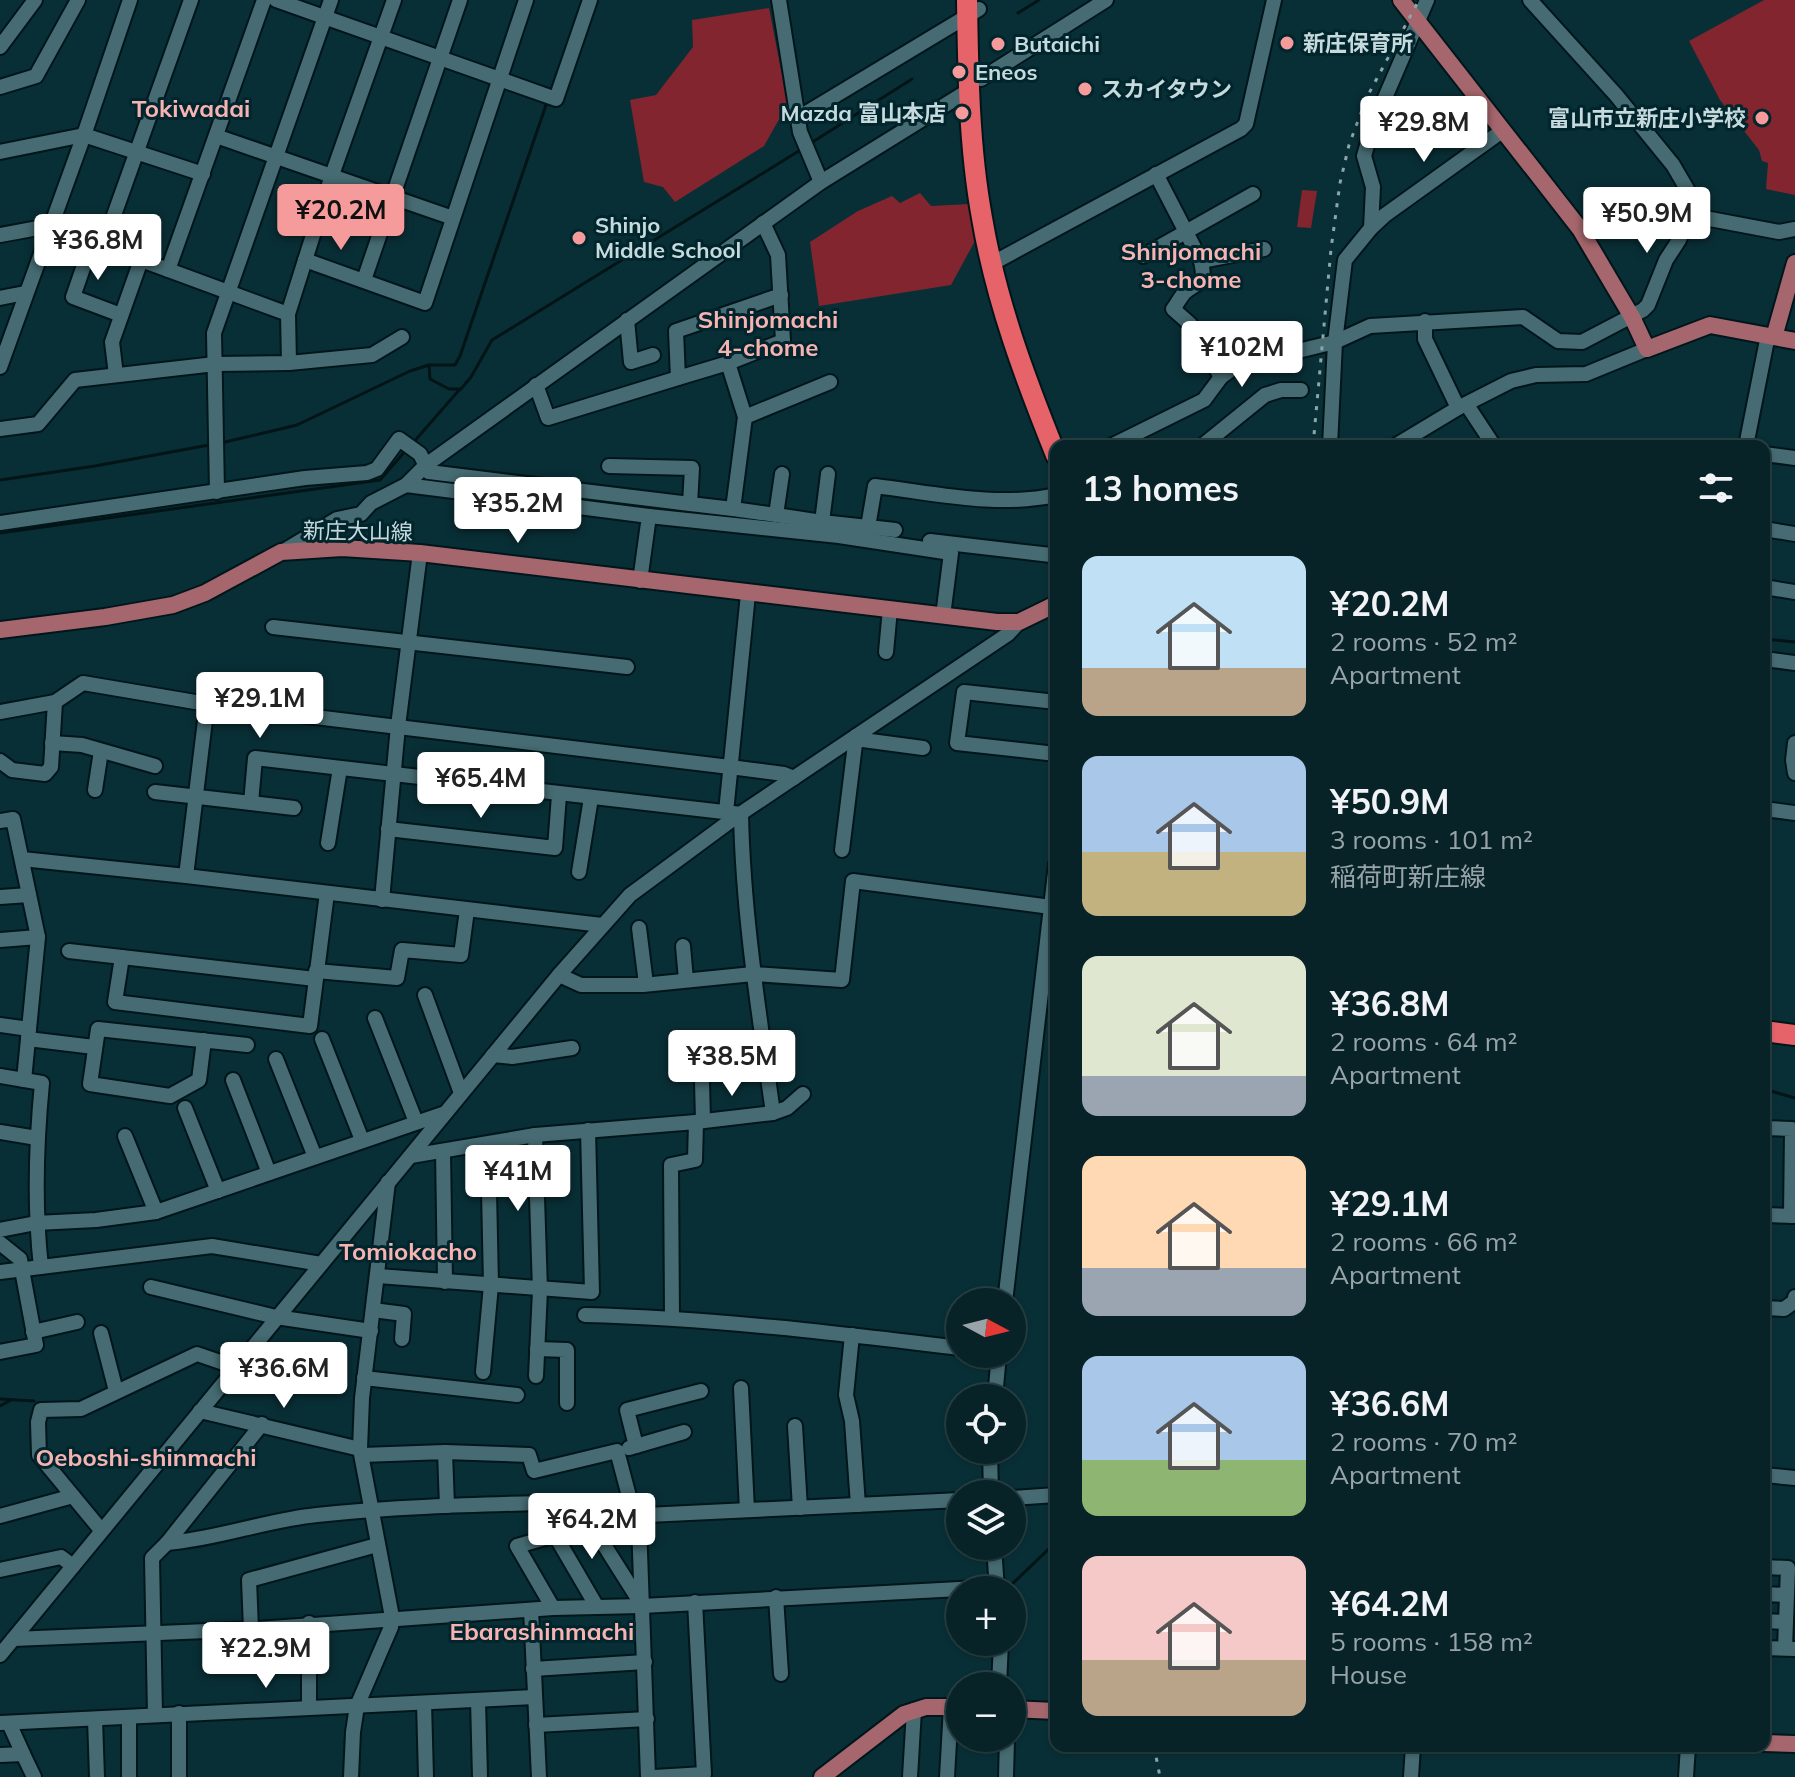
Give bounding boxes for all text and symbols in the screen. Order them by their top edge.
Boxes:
place label: 新庄保育所 [1303,29,1413,57]
place label: Butaichi [1014,30,1100,58]
marker: 新庄保育所 [1278,34,1296,52]
marker: Butaichi [989,35,1007,53]
place label: Eneos [975,58,1037,86]
marker: Eneos [950,63,968,81]
place label: スカイタウン [1101,75,1232,103]
marker: スカイタウン [1076,80,1094,98]
district label: Tokiwadai [132,93,250,123]
pin: ¥29.8M [1359,96,1489,164]
place label: Mazda 富山本店 [781,99,946,127]
marker: Mazda 富山本店 [953,104,971,122]
place label: 富山市立新庄小学校 [1548,104,1746,132]
text: ¥29.8M [1378,105,1470,138]
marker: 富山市立新庄小学校 [1753,109,1771,127]
pin: ¥20.2M [276,184,406,252]
pin: ¥50.9M [1582,187,1712,255]
text: ¥20.2M [295,193,387,226]
text: ¥50.9M [1601,196,1693,229]
place label: Shinjo Middle School [595,211,741,264]
pin: ¥36.8M [33,214,163,282]
text: ¥36.8M [52,223,144,256]
marker: Shinjo Middle School [570,229,588,247]
district label: Shinjomachi 3-chome [1121,236,1261,294]
district label: Shinjomachi 4-chome [698,304,838,362]
pin: ¥102M [1186,321,1298,389]
text: ¥102M [1199,330,1285,363]
icon: filters [1694,466,1738,510]
text: 13 homes [1082,467,1239,510]
pin: ¥35.2M [453,477,583,545]
text: ¥35.2M [472,486,564,519]
street label: 新庄大山線 [303,516,413,546]
text: ¥20.2M [1330,582,1450,625]
icon: home [1146,588,1242,684]
text: 2 rooms · 52 m² [1330,625,1517,658]
text: Apartment [1330,658,1461,691]
pin: ¥29.1M [195,672,325,740]
text: ¥29.1M [214,681,306,714]
pin: ¥65.4M [416,752,546,820]
text: ¥65.4M [435,761,527,794]
text: ¥50.9M [1330,780,1450,823]
icon: home [1146,788,1242,884]
text: 3 rooms · 101 m² [1330,823,1533,856]
text: 稲荷町新庄線 [1330,860,1486,893]
text: ¥36.8M [1330,982,1450,1025]
icon: home [1146,988,1242,1084]
text: 2 rooms · 64 m² [1330,1025,1517,1058]
pin: ¥38.5M [667,1030,797,1098]
text: ¥38.5M [686,1039,778,1072]
text: Apartment [1330,1058,1461,1091]
pin: ¥41M [471,1145,565,1213]
text: ¥41M [483,1154,553,1187]
text: ¥29.1M [1330,1182,1450,1225]
icon: home [1146,1188,1242,1284]
text: 2 rooms · 66 m² [1330,1225,1517,1258]
district label: Tomiokacho [339,1236,477,1266]
text: Apartment [1330,1258,1461,1291]
north arrow [946,1288,1026,1368]
map controls [946,1288,1026,1752]
pin: ¥36.6M [219,1342,349,1410]
text: ¥36.6M [238,1351,330,1384]
text: ¥36.6M [1330,1382,1450,1425]
button: locate [946,1384,1026,1464]
icon: home [1146,1388,1242,1484]
text: 2 rooms · 70 m² [1330,1425,1517,1458]
district label: Oeboshi-shinmachi [35,1442,257,1472]
text: Apartment [1330,1458,1461,1491]
button: layers [946,1480,1026,1560]
pin: ¥64.2M [527,1493,657,1561]
text: ¥64.2M [546,1502,638,1535]
button: + [946,1576,1026,1656]
text: ¥64.2M [1330,1582,1450,1625]
icon: home [1146,1588,1242,1684]
district label: Ebarashinmachi [450,1616,634,1646]
pin: ¥22.9M [201,1622,331,1690]
text: 5 rooms · 158 m² [1330,1625,1533,1658]
text: ¥22.9M [220,1631,312,1664]
text: House [1330,1658,1407,1691]
button: − [946,1672,1026,1752]

